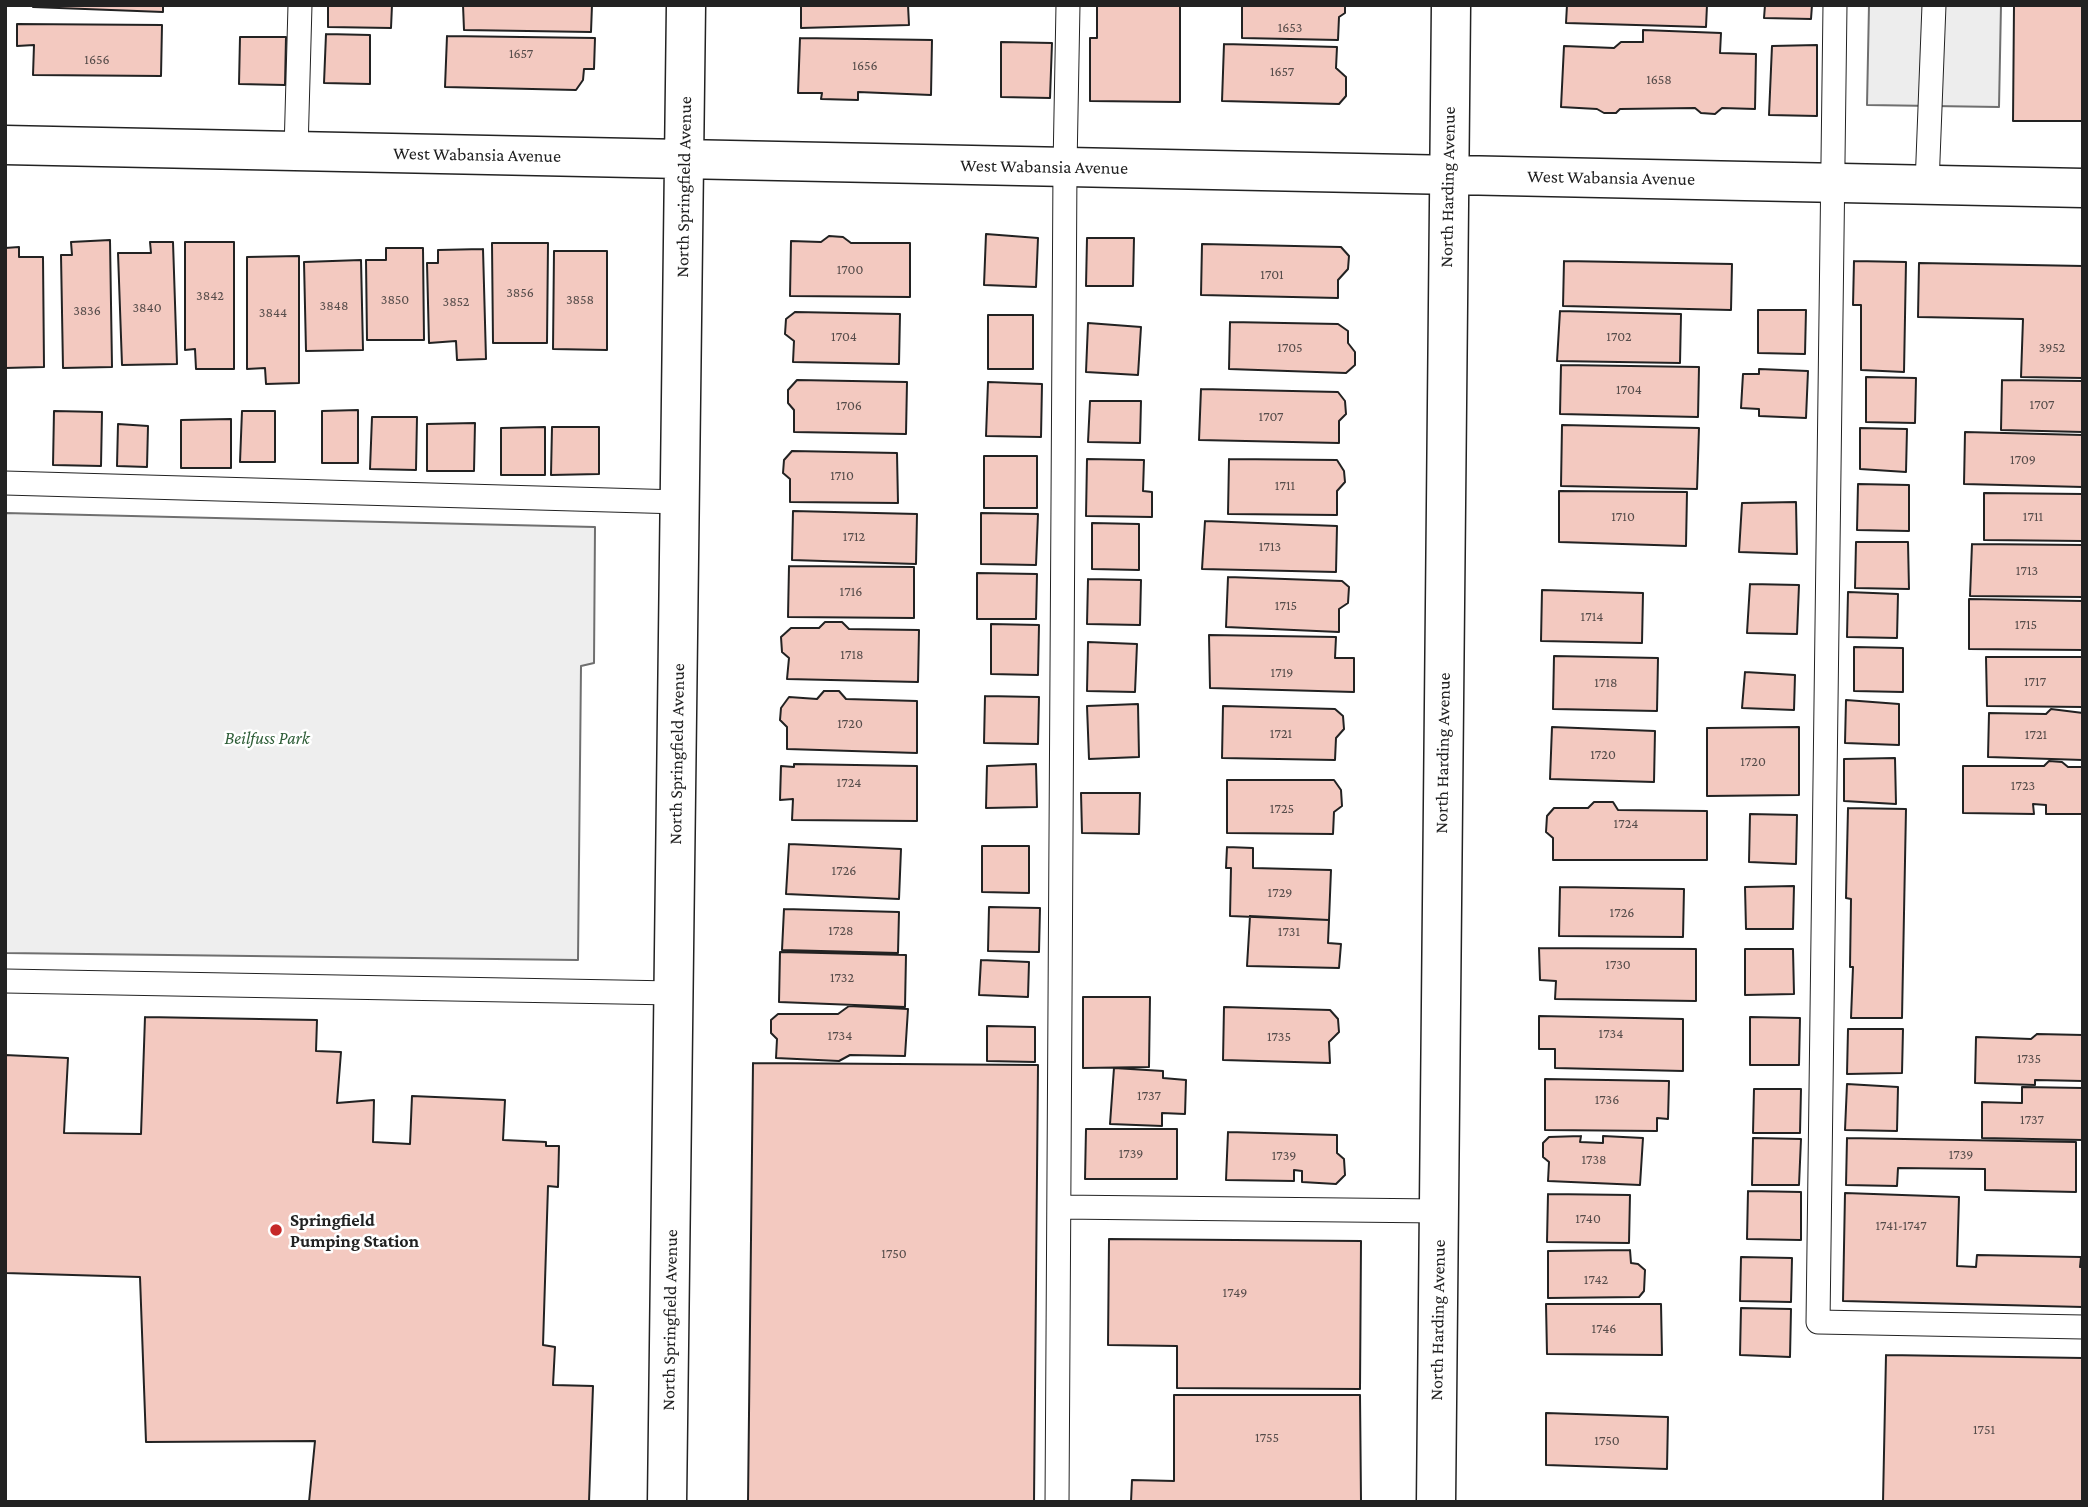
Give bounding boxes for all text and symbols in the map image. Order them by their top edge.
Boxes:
house number: 1653 [1278,20,1302,36]
house number: 1657 [509,46,533,62]
house number: 1656 [84,52,110,68]
house number: 1656 [852,58,878,74]
house number: 1657 [1270,64,1294,80]
house number: 1658 [1646,72,1672,88]
street label: North Springfield Avenue [672,96,696,278]
street label: North Harding Avenue [1436,106,1460,268]
street label: West Wabansia Avenue [393,143,561,167]
street label: West Wabansia Avenue [960,155,1128,179]
street label: West Wabansia Avenue [1527,166,1695,190]
house number: 1700 [837,262,863,278]
house number: 1701 [1260,267,1284,283]
house number: 3856 [506,285,534,301]
house number: 3842 [196,288,224,304]
house number: 3850 [381,292,409,308]
house number: 3858 [566,292,594,308]
house number: 3852 [443,294,469,310]
house number: 3848 [320,298,348,314]
house number: 3840 [132,300,162,316]
house number: 3836 [73,303,101,319]
house number: 3844 [259,305,287,321]
house number: 1704 [831,329,857,345]
house number: 1702 [1606,329,1632,345]
house number: 1705 [1277,340,1303,356]
house number: 3952 [2039,340,2065,356]
house number: 1704 [1616,382,1642,398]
house number: 1707 [2030,397,2054,413]
house number: 1706 [836,398,862,414]
house number: 1707 [1259,409,1283,425]
house number: 1709 [2010,452,2036,468]
house number: 1710 [830,468,854,484]
house number: 1711 [1275,478,1295,494]
house number: 1710 [1611,509,1635,525]
house number: 1711 [2023,509,2043,525]
house number: 1712 [843,529,865,545]
house number: 1713 [1259,539,1281,555]
house number: 1713 [2016,563,2038,579]
house number: 1716 [840,584,862,600]
house number: 1715 [1275,598,1297,614]
house number: 1714 [1581,609,1603,625]
house number: 1715 [2015,617,2037,633]
house number: 1718 [840,647,864,663]
street label: North Springfield Avenue [665,663,689,845]
house number: 1719 [1271,665,1293,681]
street label: North Harding Avenue [1431,672,1455,834]
house number: 1717 [2024,674,2046,690]
house number: 1718 [1594,675,1618,691]
house number: 1720 [837,716,863,732]
house number: 1721 [1270,726,1292,742]
park label: Beilfuss Park [224,727,310,749]
house number: 1721 [2025,727,2047,743]
house number: 1720 [1590,747,1616,763]
house number: 1720 [1740,754,1766,770]
house number: 1724 [837,775,861,791]
house number: 1723 [2011,778,2035,794]
house number: 1725 [1270,801,1294,817]
house number: 1724 [1614,816,1638,832]
house number: 1726 [832,863,856,879]
house number: 1729 [1268,885,1292,901]
house number: 1726 [1610,905,1634,921]
house number: 1728 [828,923,854,939]
house number: 1731 [1278,924,1300,940]
house number: 1730 [1605,957,1631,973]
house number: 1732 [830,970,854,986]
house number: 1734 [1599,1026,1623,1042]
house number: 1734 [828,1028,852,1044]
house number: 1735 [1267,1029,1291,1045]
house number: 1735 [2017,1051,2041,1067]
house number: 1737 [1137,1088,1161,1104]
house number: 1736 [1595,1092,1619,1108]
house number: 1737 [2020,1112,2044,1128]
house number: 1739 [1119,1146,1143,1162]
house number: 1739 [1949,1147,1973,1163]
house number: 1739 [1272,1148,1296,1164]
house number: 1738 [1581,1152,1607,1168]
place label: Springfield Pumping Station [290,1209,419,1252]
house number: 1740 [1575,1211,1601,1227]
house number: 1741-1747 [1875,1218,1927,1234]
marker: Springfield Pumping Station [268,1222,284,1238]
street label: North Springfield Avenue [658,1229,682,1411]
street label: North Harding Avenue [1426,1239,1450,1401]
house number: 1750 [881,1246,907,1262]
house number: 1742 [1584,1272,1608,1288]
house number: 1749 [1223,1285,1247,1301]
house number: 1746 [1592,1321,1616,1337]
house number: 1751 [1973,1422,1995,1438]
house number: 1755 [1255,1430,1279,1446]
house number: 1750 [1594,1433,1620,1449]

